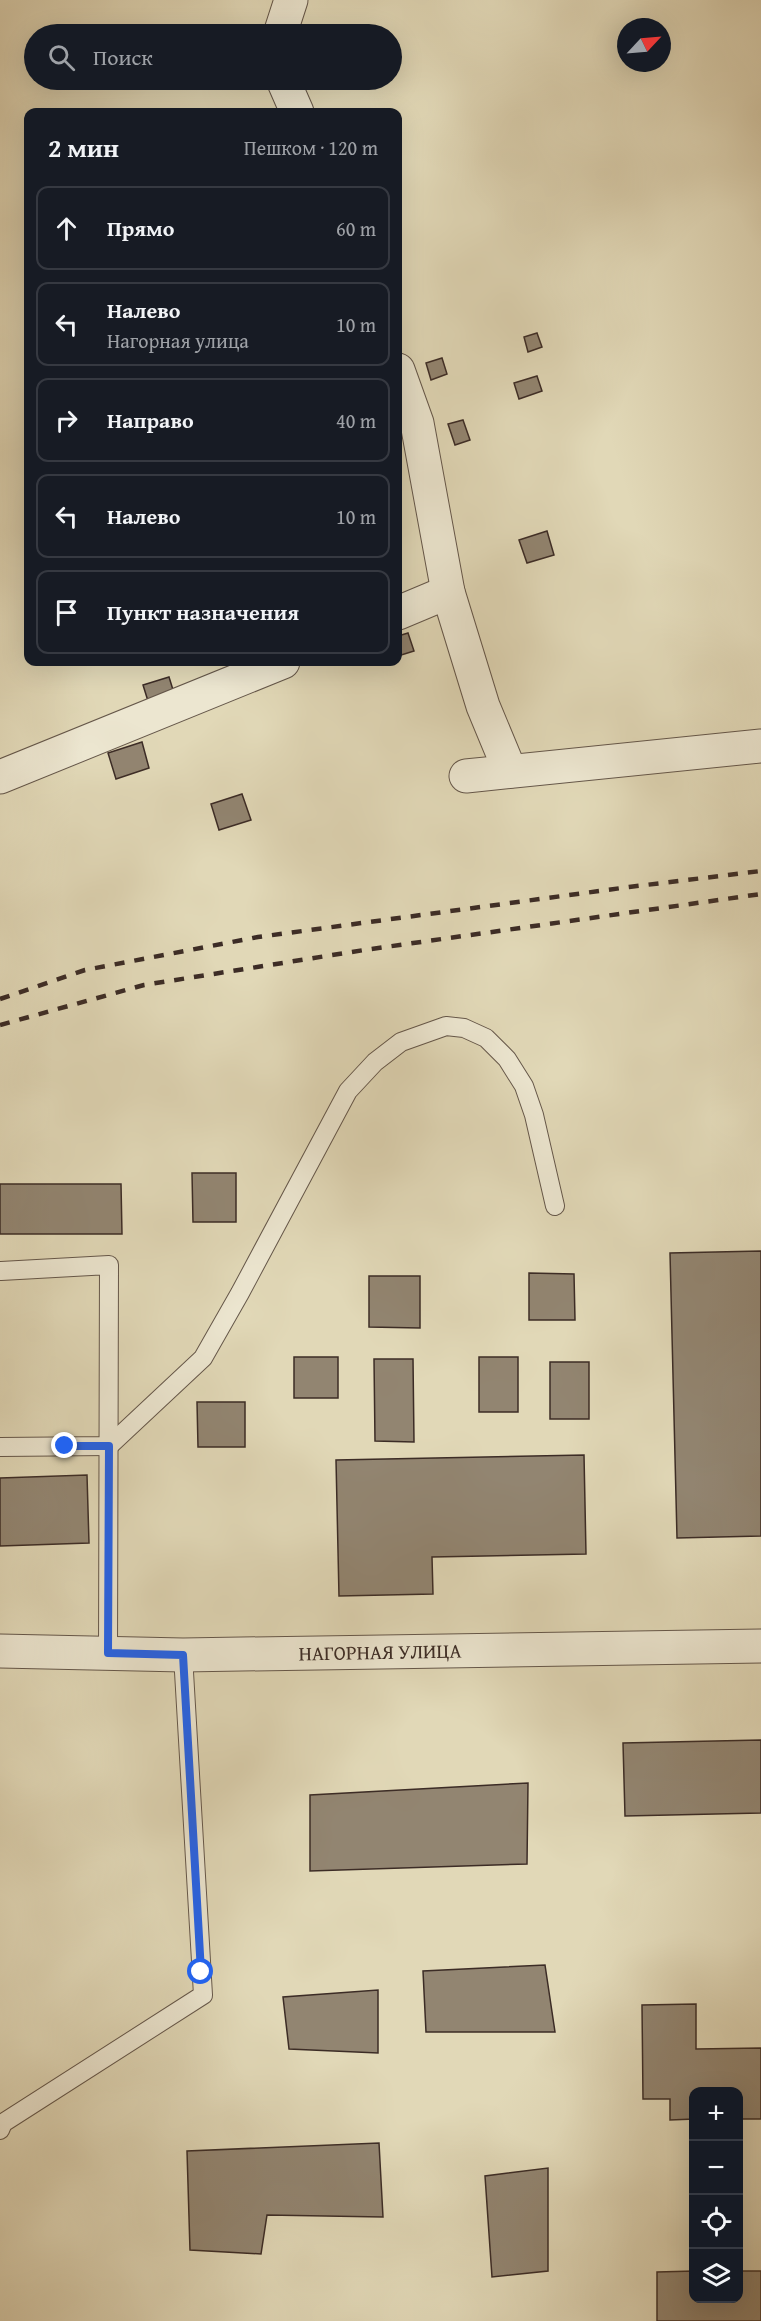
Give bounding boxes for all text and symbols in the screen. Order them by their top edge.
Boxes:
north arrow [617,18,671,72]
search box [24,24,402,90]
icon: search [45,41,78,74]
text: Поиск [93,41,153,73]
text: 2 мин [48,128,119,167]
text: Пешком · 120 m [244,133,378,162]
icon: ahead [50,212,83,245]
text: Прямо [107,212,174,244]
text: 60 m [336,214,376,243]
text: Налево [107,294,180,326]
icon: left [50,308,83,341]
text: 10 m [336,310,376,339]
text: Нагорная улица [107,326,249,355]
icon: right [50,404,83,437]
text: Направо [107,404,194,436]
text: 40 m [336,406,376,435]
icon: left [50,500,83,533]
text: Налево [107,500,180,532]
text: 10 m [336,502,376,531]
icon: arrive [50,596,83,629]
text: Пункт назначения [107,596,299,628]
route end [51,1432,77,1458]
street label: НАГОРНАЯ УЛИЦА [298,1636,462,1667]
route start [187,1958,213,1984]
map controls [689,2087,743,2303]
button: + [689,2087,743,2141]
button: − [689,2141,743,2195]
button: locate [689,2195,743,2249]
button: layers [689,2249,743,2303]

